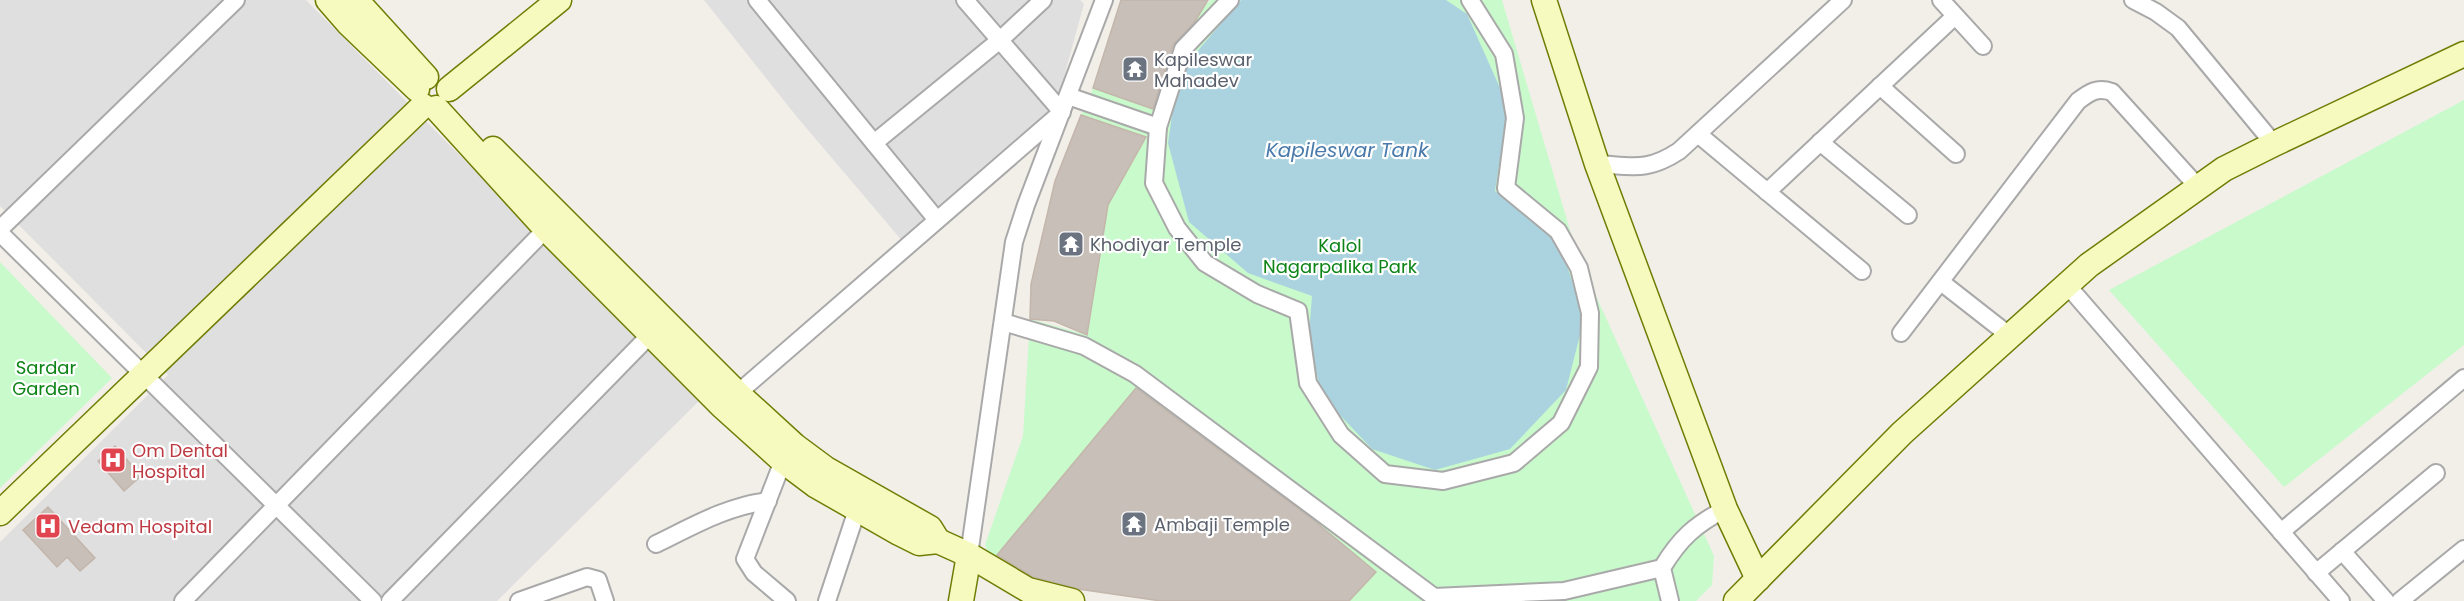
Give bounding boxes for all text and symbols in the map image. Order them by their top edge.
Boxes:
place label: Kapileswar Mahadev [1154,47,1252,93]
temple icon: Kapileswar Mahadev [1120,54,1150,84]
water label: Kapileswar Tank [1266,136,1430,164]
temple icon: Khodiyar Temple [1056,229,1086,259]
place label: Khodiyar Temple [1090,232,1241,257]
park label: Kalol Nagarpalika Park [1263,233,1418,279]
park label: Sardar Garden [12,355,80,401]
place label: Om Dental Hospital [132,438,228,484]
hospital icon: Om Dental Hospital [98,445,128,475]
temple icon: Ambaji Temple [1119,509,1149,539]
hospital icon: Vedam Hospital [33,511,63,541]
place label: Ambaji Temple [1154,512,1290,537]
place label: Vedam Hospital [68,514,212,539]

